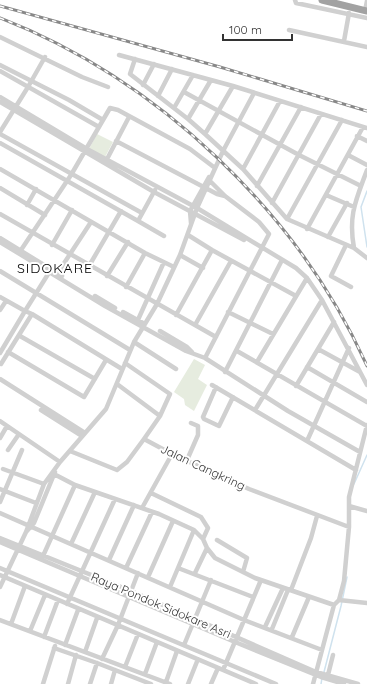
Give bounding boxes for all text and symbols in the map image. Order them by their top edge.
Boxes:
scale bar [223,16,292,42]
text: 100 m [229,22,262,37]
district label: SIDOKARE [17,259,93,277]
street label: Jalan Cangkring [158,441,248,493]
street label: Raya Pondok Sidokare Asri [89,569,233,641]

